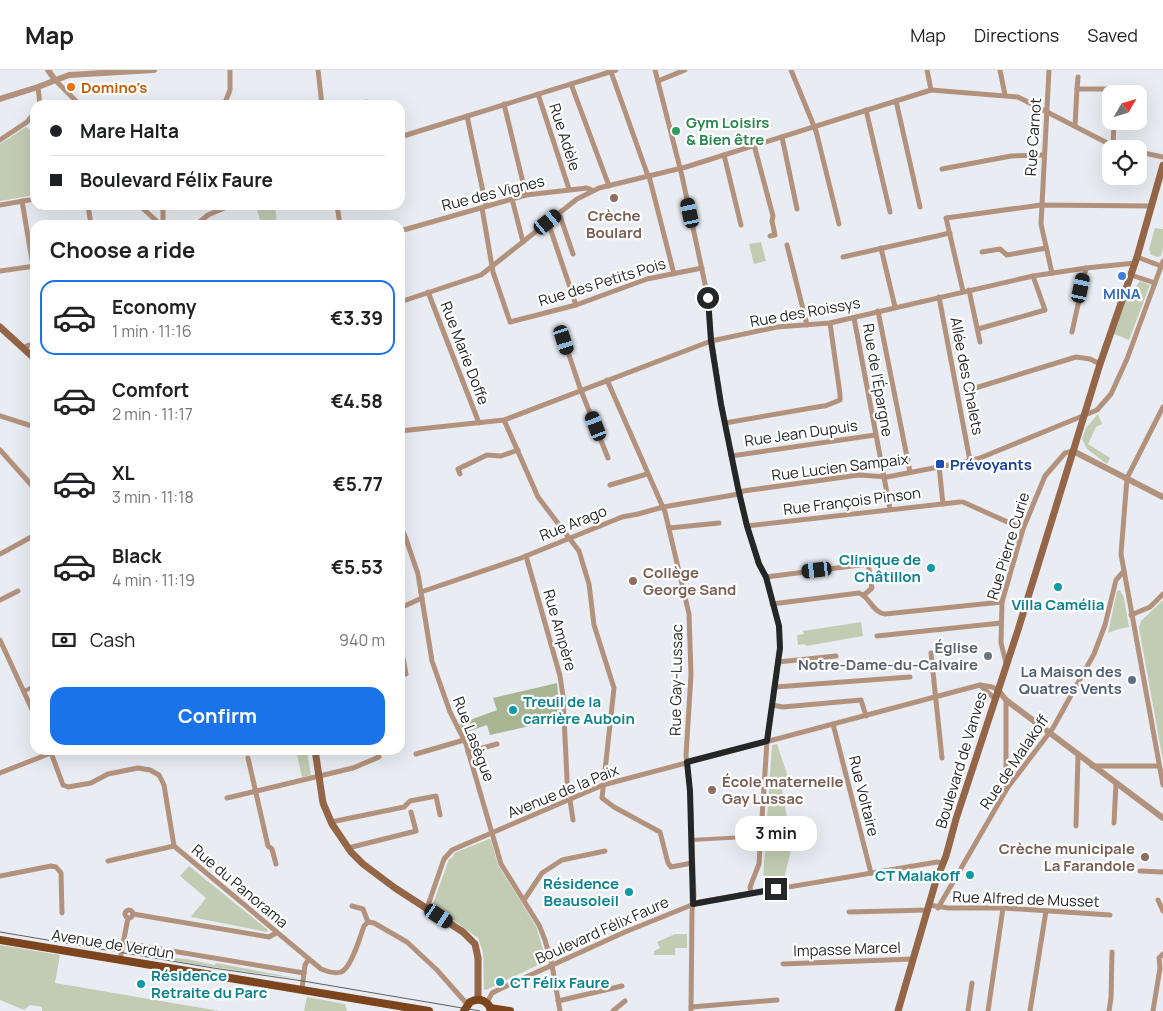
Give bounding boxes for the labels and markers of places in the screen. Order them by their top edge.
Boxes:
place label: Domino's [81,77,147,98]
marker: Domino's [65,81,77,93]
place label: Gym Loisirs & Bien être [686,112,769,150]
marker: Gym Loisirs & Bien être [670,125,682,137]
marker: Crèche Boulard [608,192,620,204]
place label: Crèche Boulard [586,205,642,243]
marker: MINA [1116,270,1128,282]
place label: MINA [1103,283,1141,304]
place label: Prévoyants [950,454,1032,475]
marker: Prévoyants [934,458,946,470]
place label: Clinique de Châtillon [839,549,921,587]
place label: Collège George Sand [643,562,736,600]
marker: Clinique de Châtillon [925,562,937,574]
marker: Collège George Sand [627,575,639,587]
marker: Villa Camélia [1052,581,1064,593]
place label: Villa Camélia [1012,594,1104,615]
place label: Église Notre-Dame-du-Calvaire [798,637,978,675]
marker: Église Notre-Dame-du-Calvaire [982,650,994,662]
place label: La Maison des Quatres Vents [1019,661,1122,699]
marker: La Maison des Quatres Vents [1126,674,1138,686]
place label: Treuil de la carrière Auboin [523,691,635,729]
marker: Treuil de la carrière Auboin [507,704,519,716]
place label: École maternelle Gay Lussac [722,771,844,809]
marker: École maternelle Gay Lussac [706,784,718,796]
place label: Crèche municipale La Farandole [999,838,1135,876]
marker: Crèche municipale La Farandole [1139,851,1151,863]
place label: CT Malakoff [875,865,960,886]
marker: CT Malakoff [964,869,976,881]
place label: Résidence Beausoleil [543,873,619,911]
marker: Résidence Beausoleil [623,886,635,898]
place label: Résidence Retraite du Parc [151,965,268,1003]
place label: CT Félix Faure [510,972,609,993]
marker: CT Félix Faure [494,976,506,988]
marker: Résidence Retraite du Parc [135,978,147,990]

